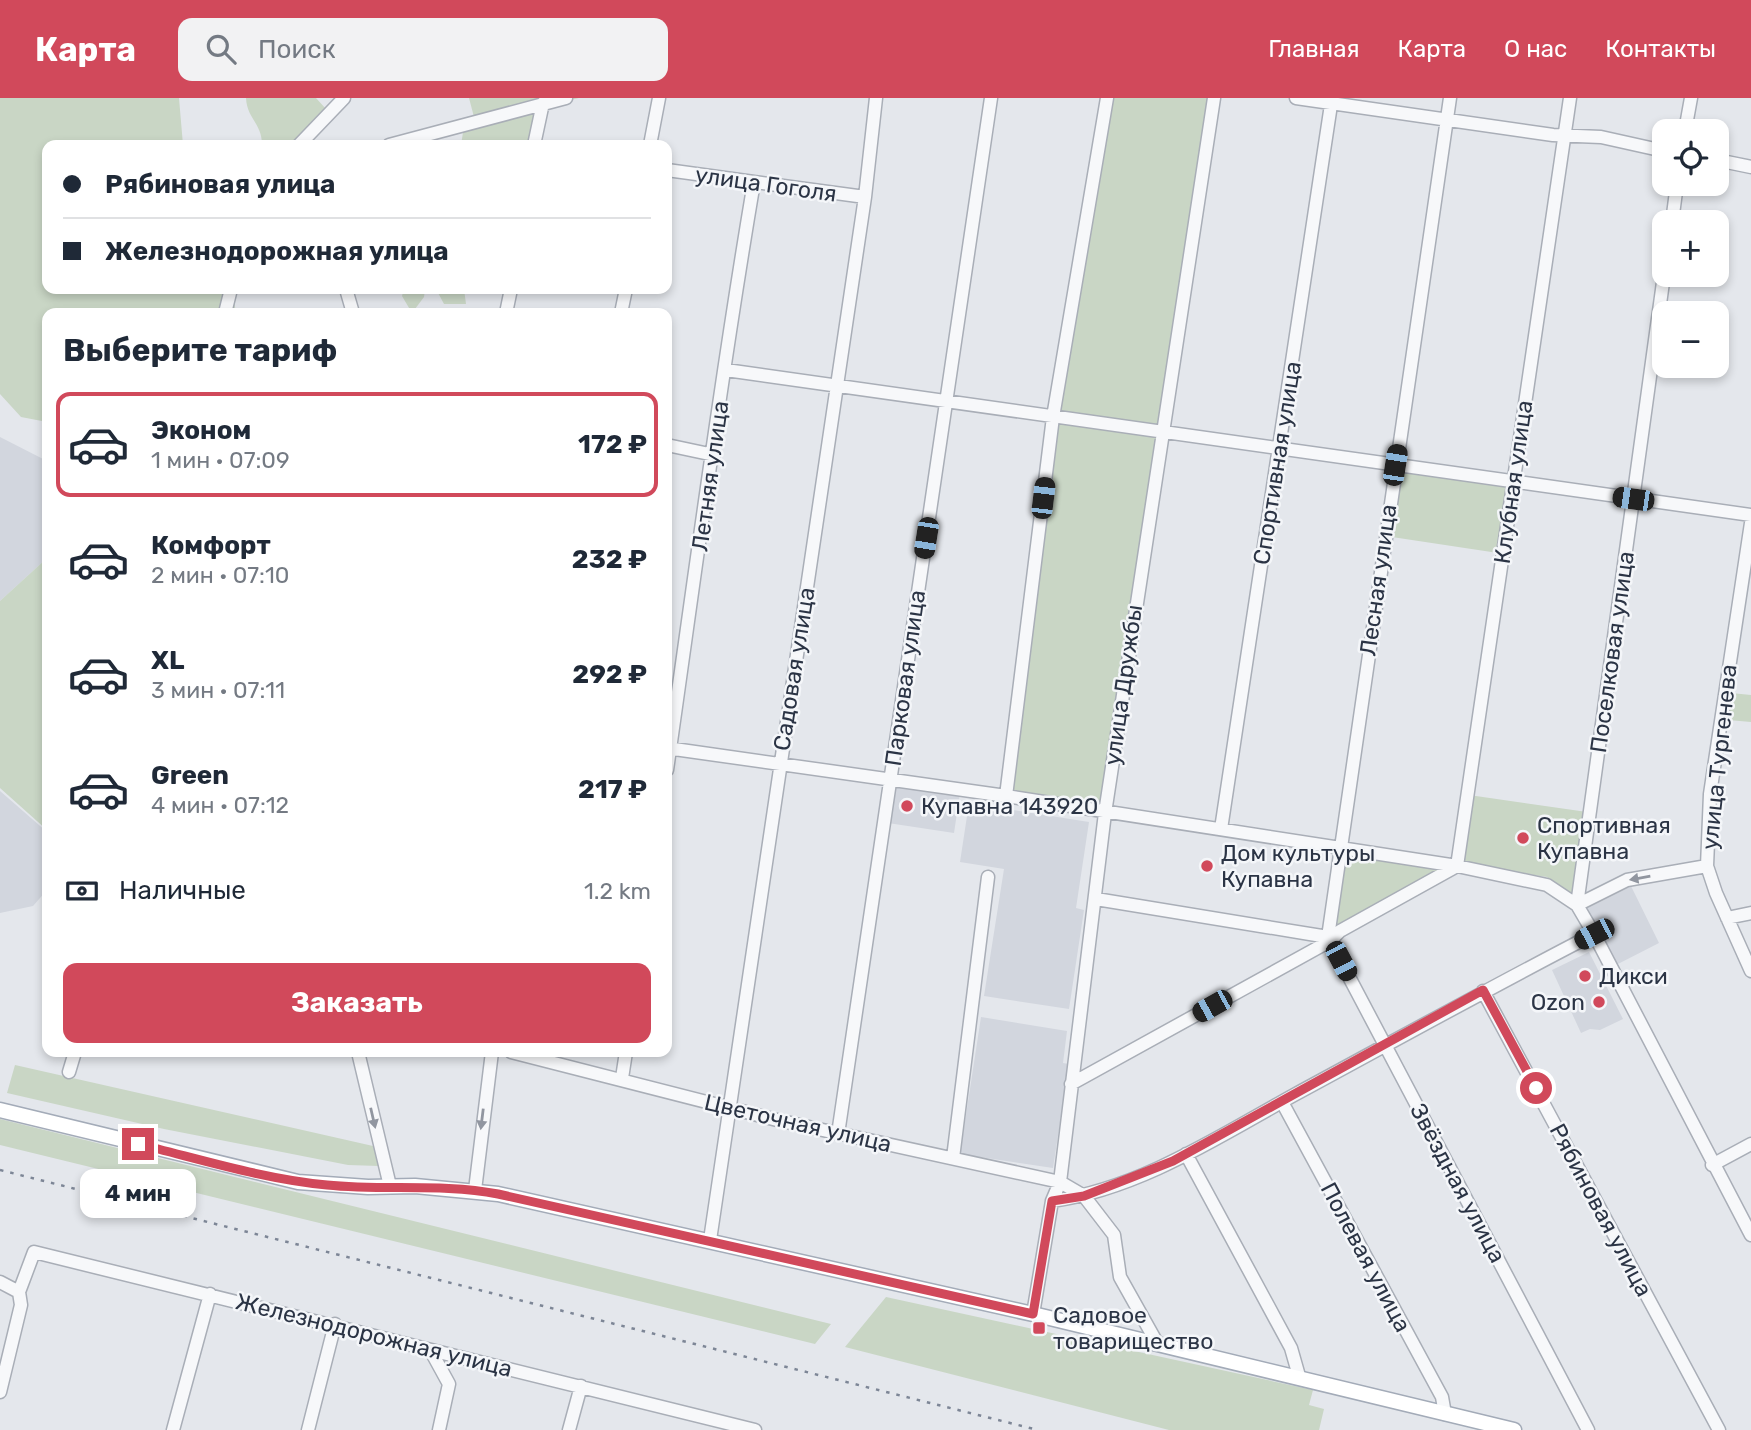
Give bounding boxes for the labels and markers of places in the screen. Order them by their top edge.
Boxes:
place label: Купавна 143920 [921,792,1098,820]
marker: Купавна 143920 [899,798,915,814]
place label: Спортивная Купавна [1537,811,1671,865]
marker: Спортивная Купавна [1515,830,1531,846]
place label: Дом культуры Купавна [1221,839,1375,893]
marker: Дом культуры Купавна [1199,858,1215,874]
place label: Дикси [1599,962,1668,990]
marker: Дикси [1577,968,1593,984]
place label: Ozon [1531,988,1585,1016]
marker: Ozon [1591,994,1607,1010]
place label: Садовое товарищество [1053,1301,1213,1355]
marker: Садовое товарищество [1031,1320,1047,1336]

